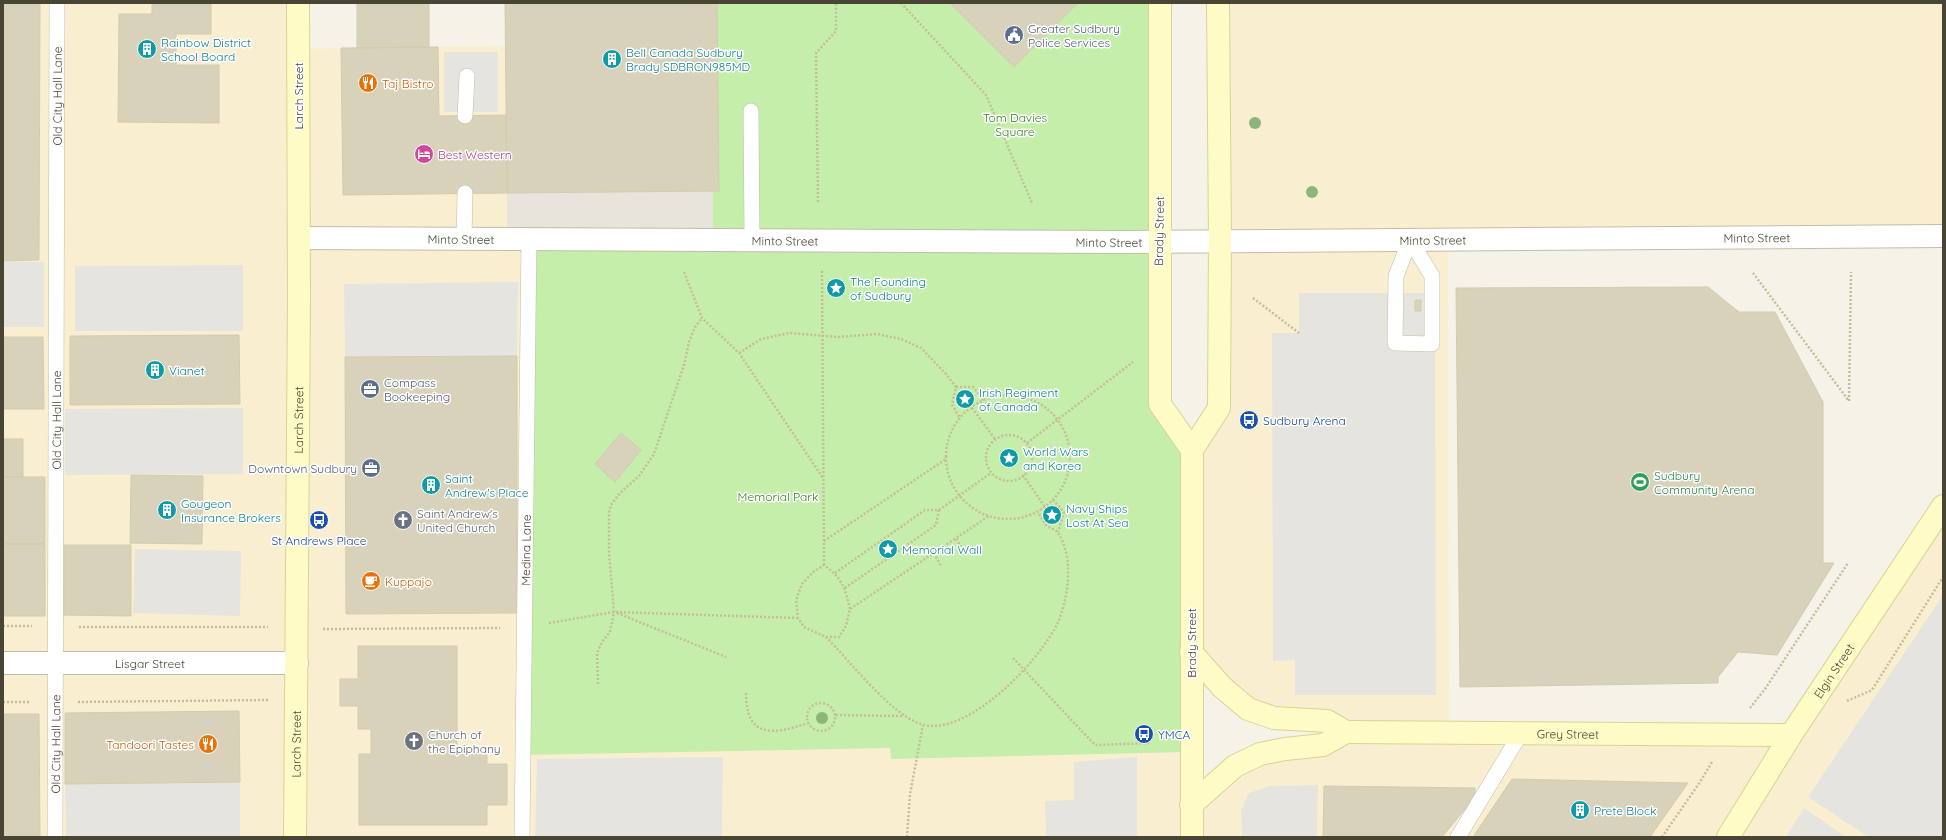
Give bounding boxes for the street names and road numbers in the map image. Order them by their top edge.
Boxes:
street label: Old City Hall Lane [49,46,64,146]
street label: Larch Street [291,62,306,130]
street label: Brady Street [1151,196,1167,266]
street label: Minto Street [1724,230,1790,245]
street label: Minto Street [428,231,494,246]
street label: Minto Street [1400,232,1466,247]
street label: Minto Street [752,233,818,248]
street label: Minto Street [1076,234,1142,250]
street label: Old City Hall Lane [48,370,64,470]
street label: Larch Street [290,386,306,454]
street label: Medina Lane [517,514,533,586]
street label: Brady Street [1184,608,1199,678]
street label: Elgin Street [1810,641,1857,701]
street label: Lisgar Street [115,656,185,671]
street label: Old City Hall Lane [48,694,63,794]
street label: Larch Street [288,710,303,778]
street label: Grey Street [1537,726,1599,741]

